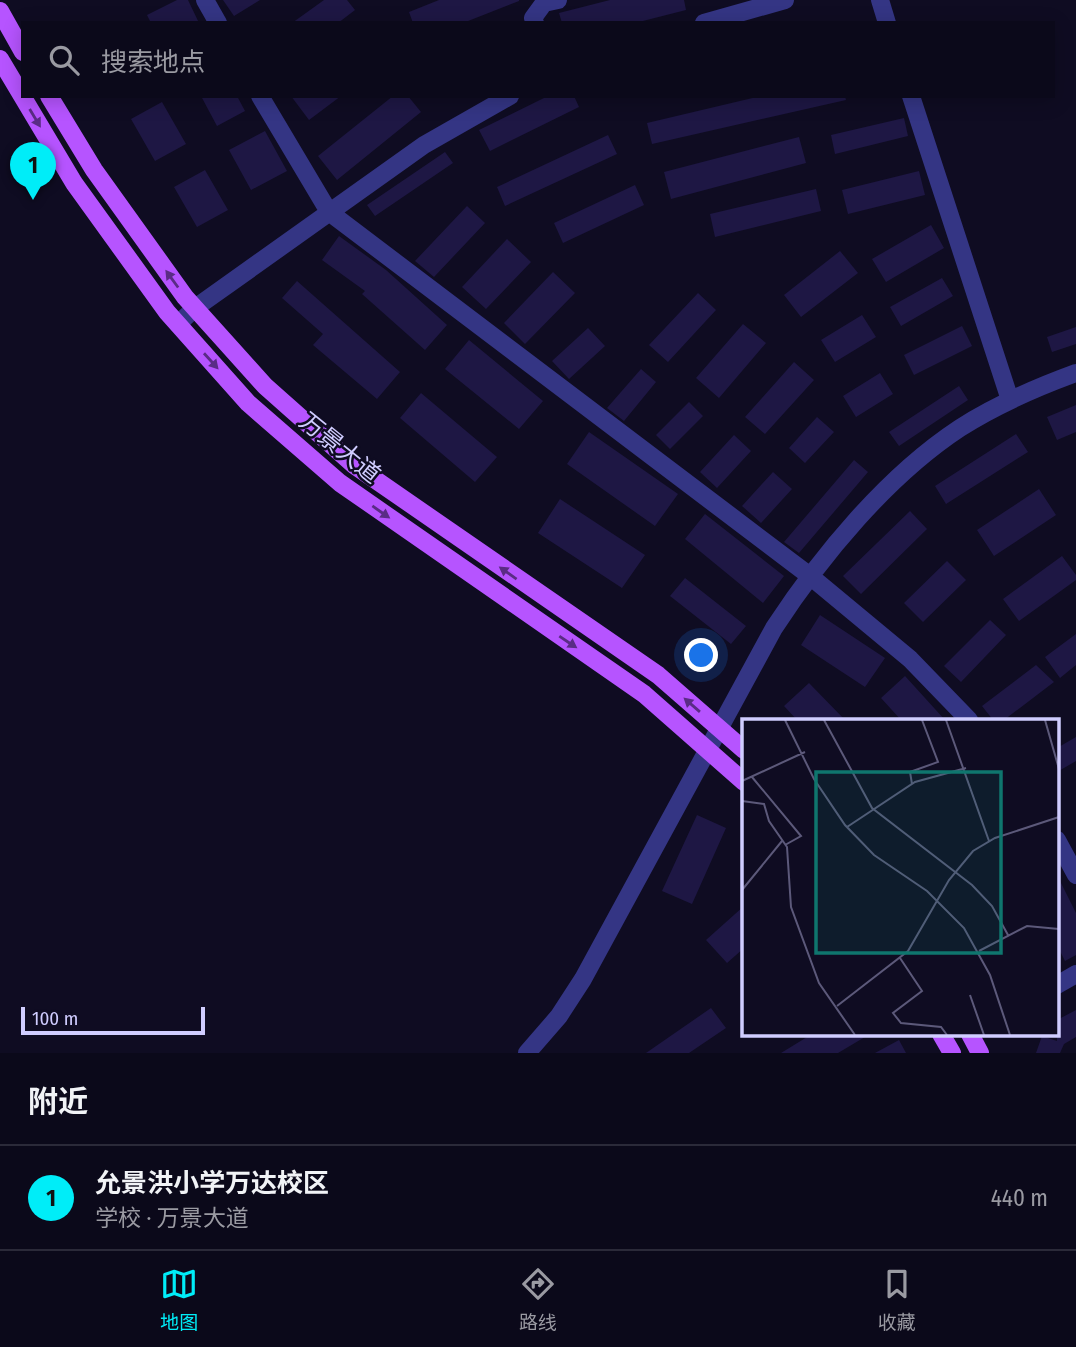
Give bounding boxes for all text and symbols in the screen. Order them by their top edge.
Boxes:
search box [21,21,1055,98]
icon: search [45,41,83,79]
text: 搜索地点 [101,47,205,78]
one-way arrow [29,108,41,127]
pin: 1 [10,142,56,200]
one-way arrow [165,271,180,289]
one-way arrow [203,352,219,370]
street label: 万景大道 [294,407,386,489]
one-way arrow [372,505,390,519]
one-way arrow [499,566,517,580]
one-way arrow [558,635,577,648]
your location [684,638,718,672]
one-way arrow [684,698,701,713]
inset map [742,719,1058,1036]
scale bar [21,1004,205,1036]
text: 100 m [32,1007,78,1030]
text: 附近 [28,1084,88,1120]
text: 允景洪小学万达校区 [95,1168,329,1199]
text: 1 [46,1184,56,1212]
text: 440 m [991,1184,1048,1212]
text: 学校 · 万景大道 [95,1204,249,1232]
tab: 地图 [160,1265,198,1334]
tab: 路线 [519,1265,557,1334]
tab: 收藏 [878,1265,916,1334]

